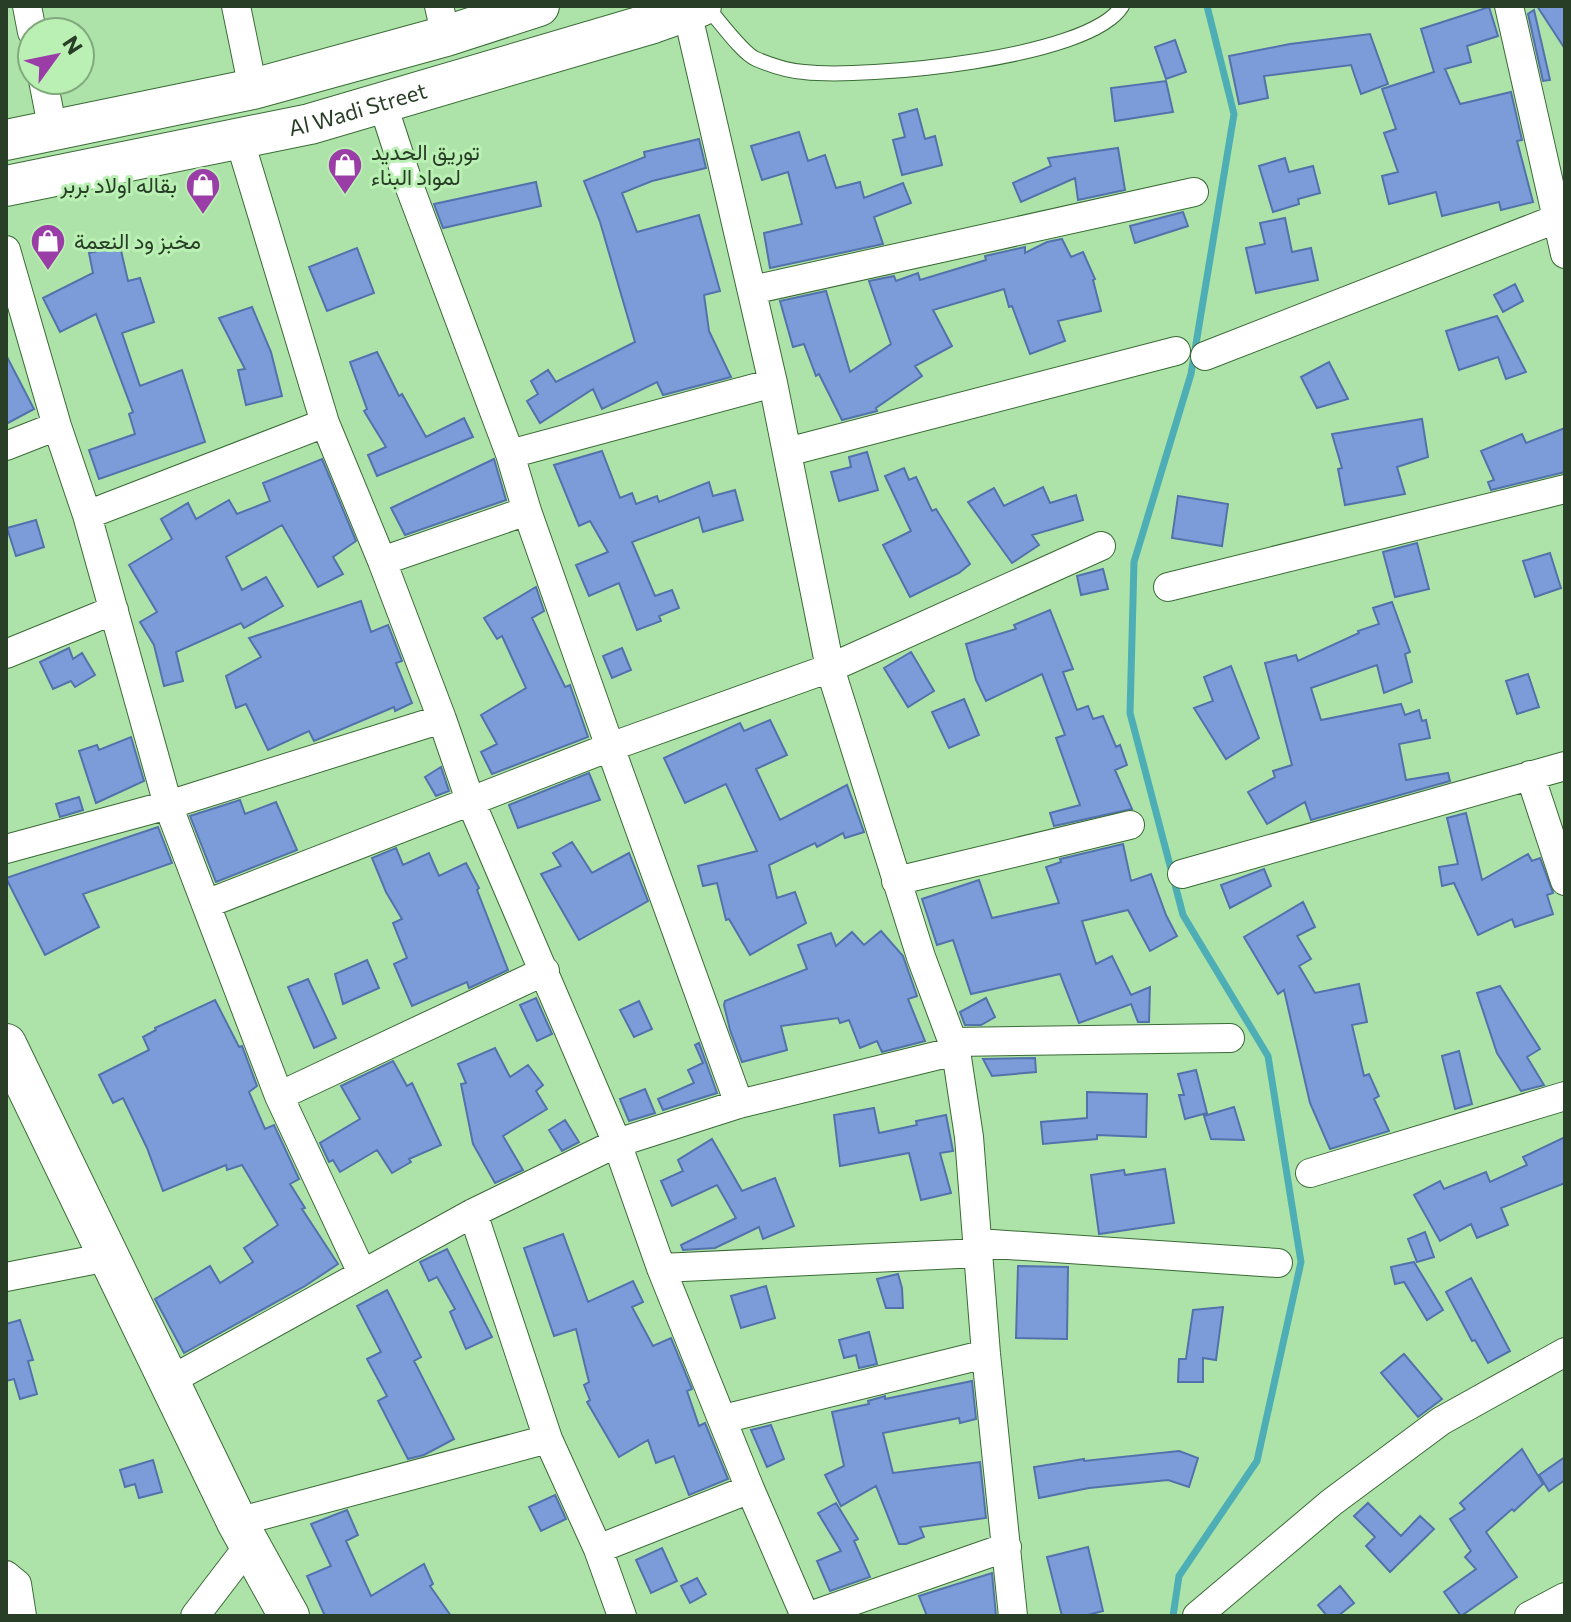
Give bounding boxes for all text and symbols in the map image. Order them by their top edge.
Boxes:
north arrow [16,16,96,96]
text: N [57,31,89,59]
street label: Al Wadi Street [286,76,430,141]
place label: توريق الحديد لمواد البناء [371,138,480,191]
shop icon: توريق الحديد لمواد البناء [326,146,364,196]
shop icon: بقاله اولاد بربر [184,166,222,216]
place label: بقاله اولاد بربر [59,171,177,199]
shop icon: مخبز ود النعمة [29,222,67,272]
place label: مخبز ود النعمة [74,227,201,255]

